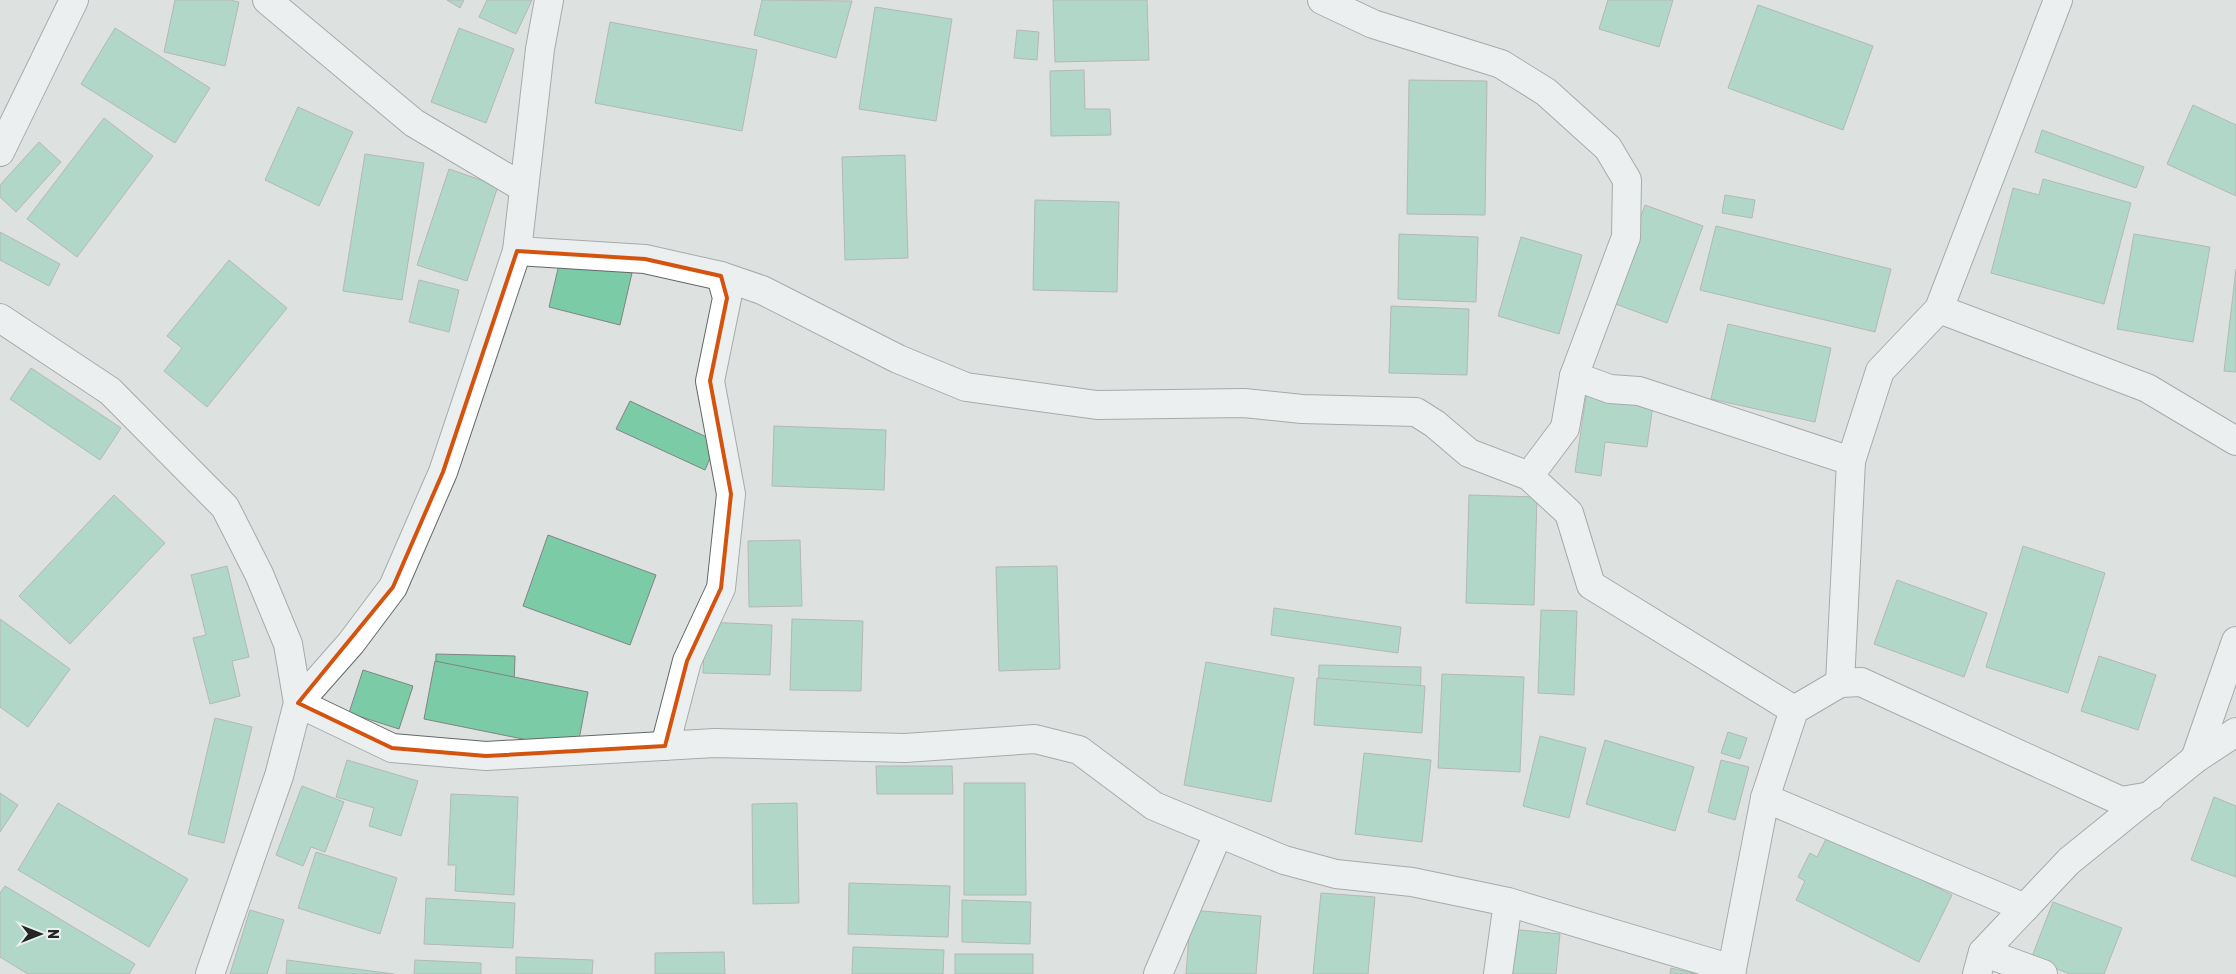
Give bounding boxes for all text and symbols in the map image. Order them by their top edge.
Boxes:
north arrow [15,909,65,959]
text: N [44,929,61,939]

